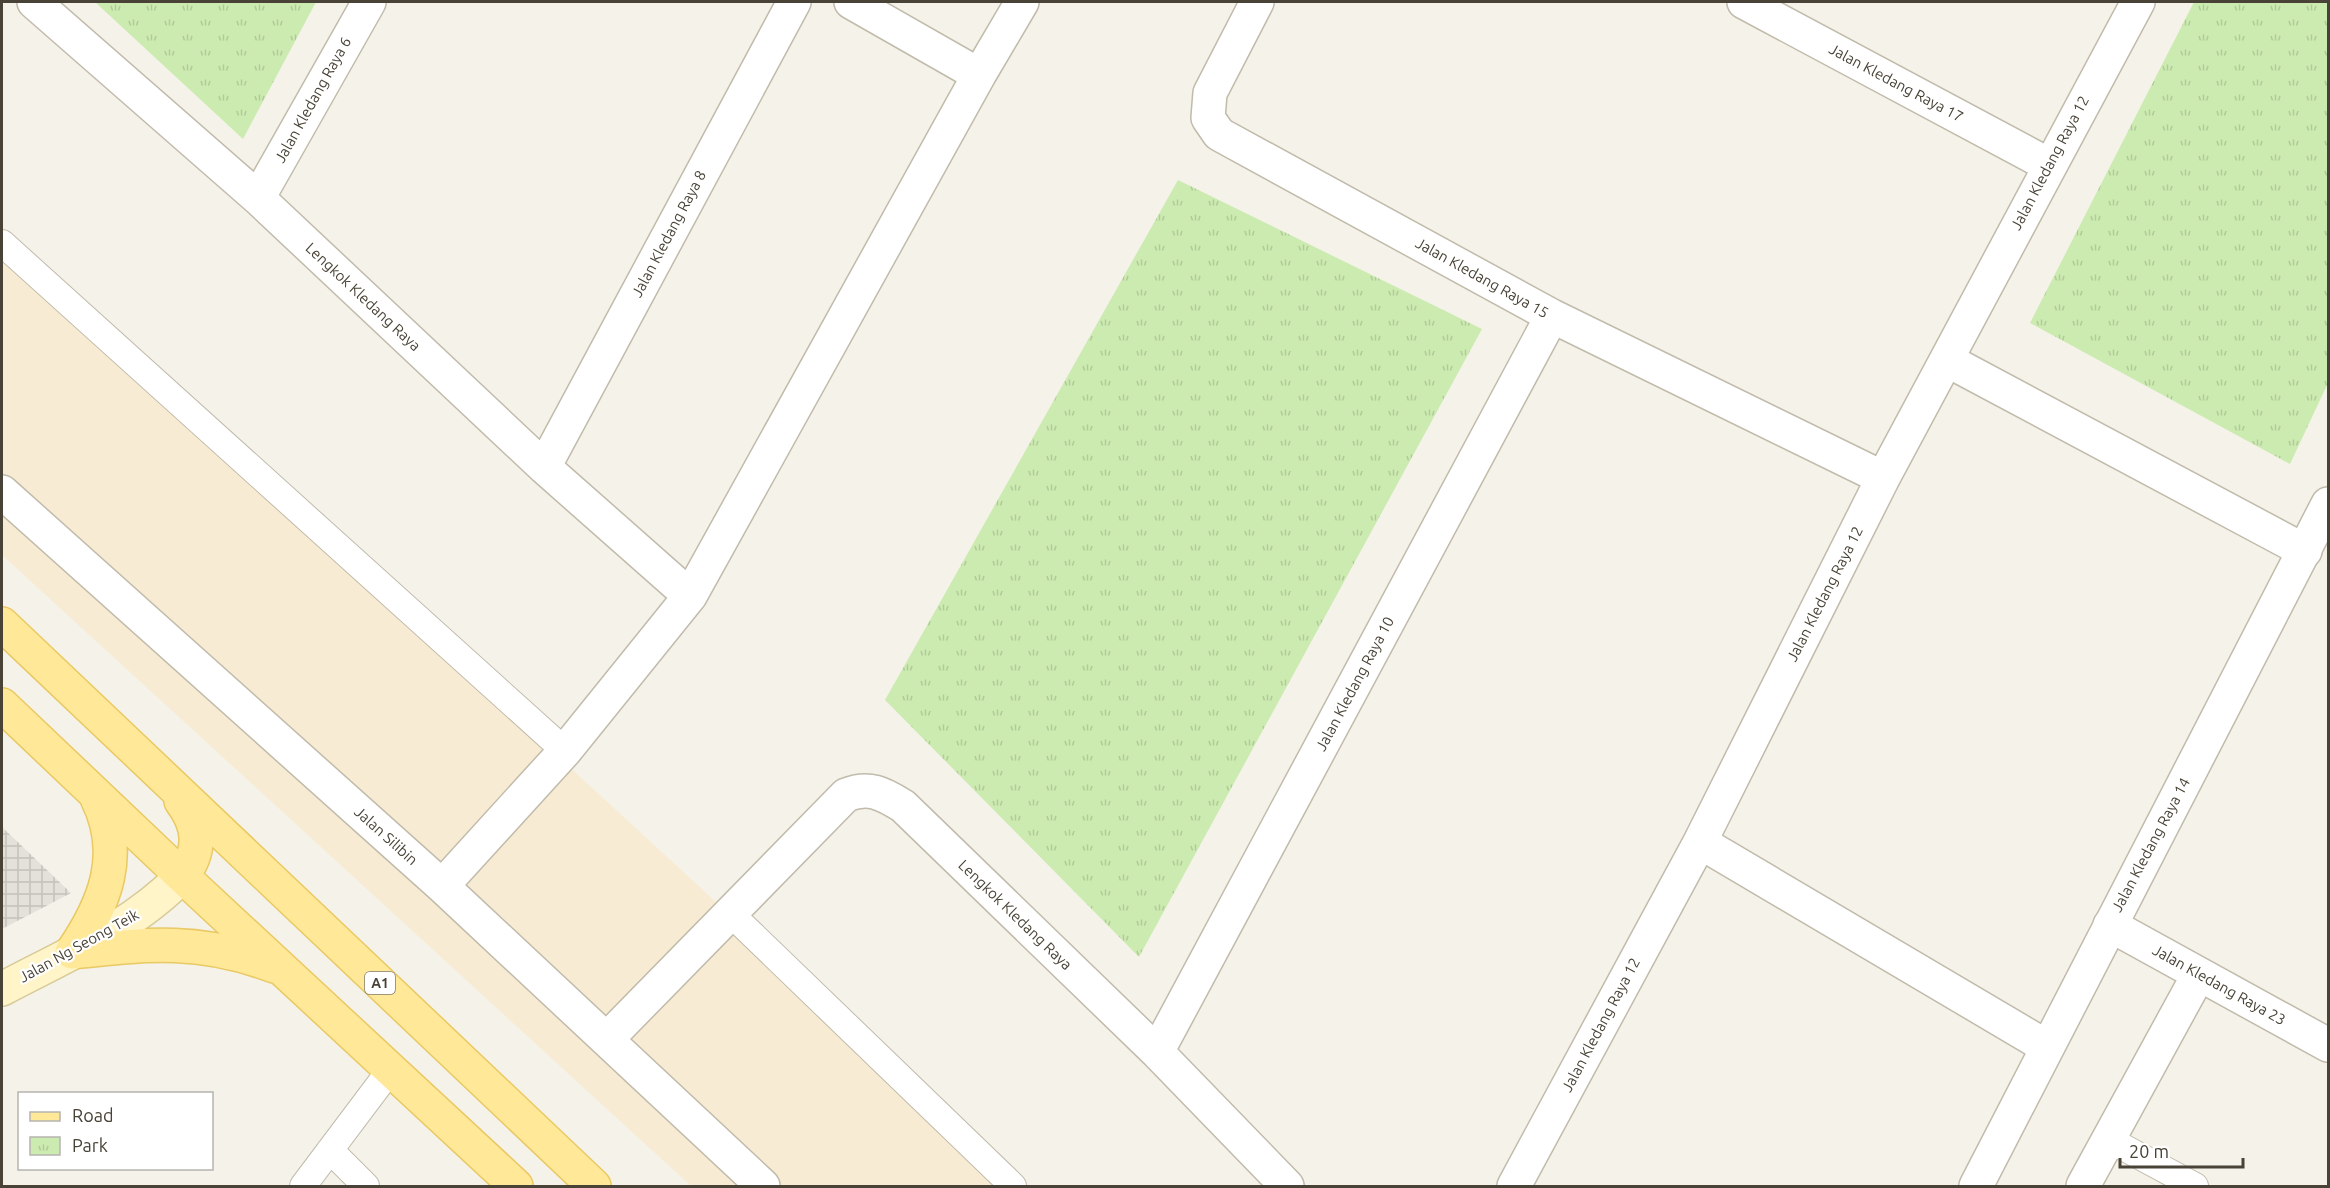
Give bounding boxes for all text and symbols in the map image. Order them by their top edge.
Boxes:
street label: Jalan Kledang Raya 6 [271,34,354,166]
street label: Jalan Kledang Raya 17 [1826,40,1966,125]
street label: Jalan Kledang Raya 12 [2007,93,2092,233]
street label: Jalan Kledang Raya 8 [628,168,709,300]
street label: Jalan Kledang Raya 15 [1413,234,1552,321]
street label: Lengkok Kledang Raya [302,239,424,354]
street label: Jalan Kledang Raya 12 [1783,523,1866,664]
street label: Jalan Kledang Raya 10 [1312,614,1397,754]
street label: Jalan Kledang Raya 14 [2108,775,2193,915]
street label: Jalan Silibin [351,803,421,868]
street label: Lengkok Kledang Raya [955,856,1075,973]
street label: Jalan Ng Seong Teik [16,905,142,986]
street label: Jalan Kledang Raya 23 [2150,941,2289,1028]
street label: Jalan Kledang Raya 12 [1558,955,1643,1095]
road number: A1 [365,972,395,994]
legend [18,1092,213,1170]
text: Road [72,1105,114,1125]
scale bar [2120,1131,2243,1169]
text: Park [72,1135,108,1155]
text: 20 m [2129,1141,2169,1161]

